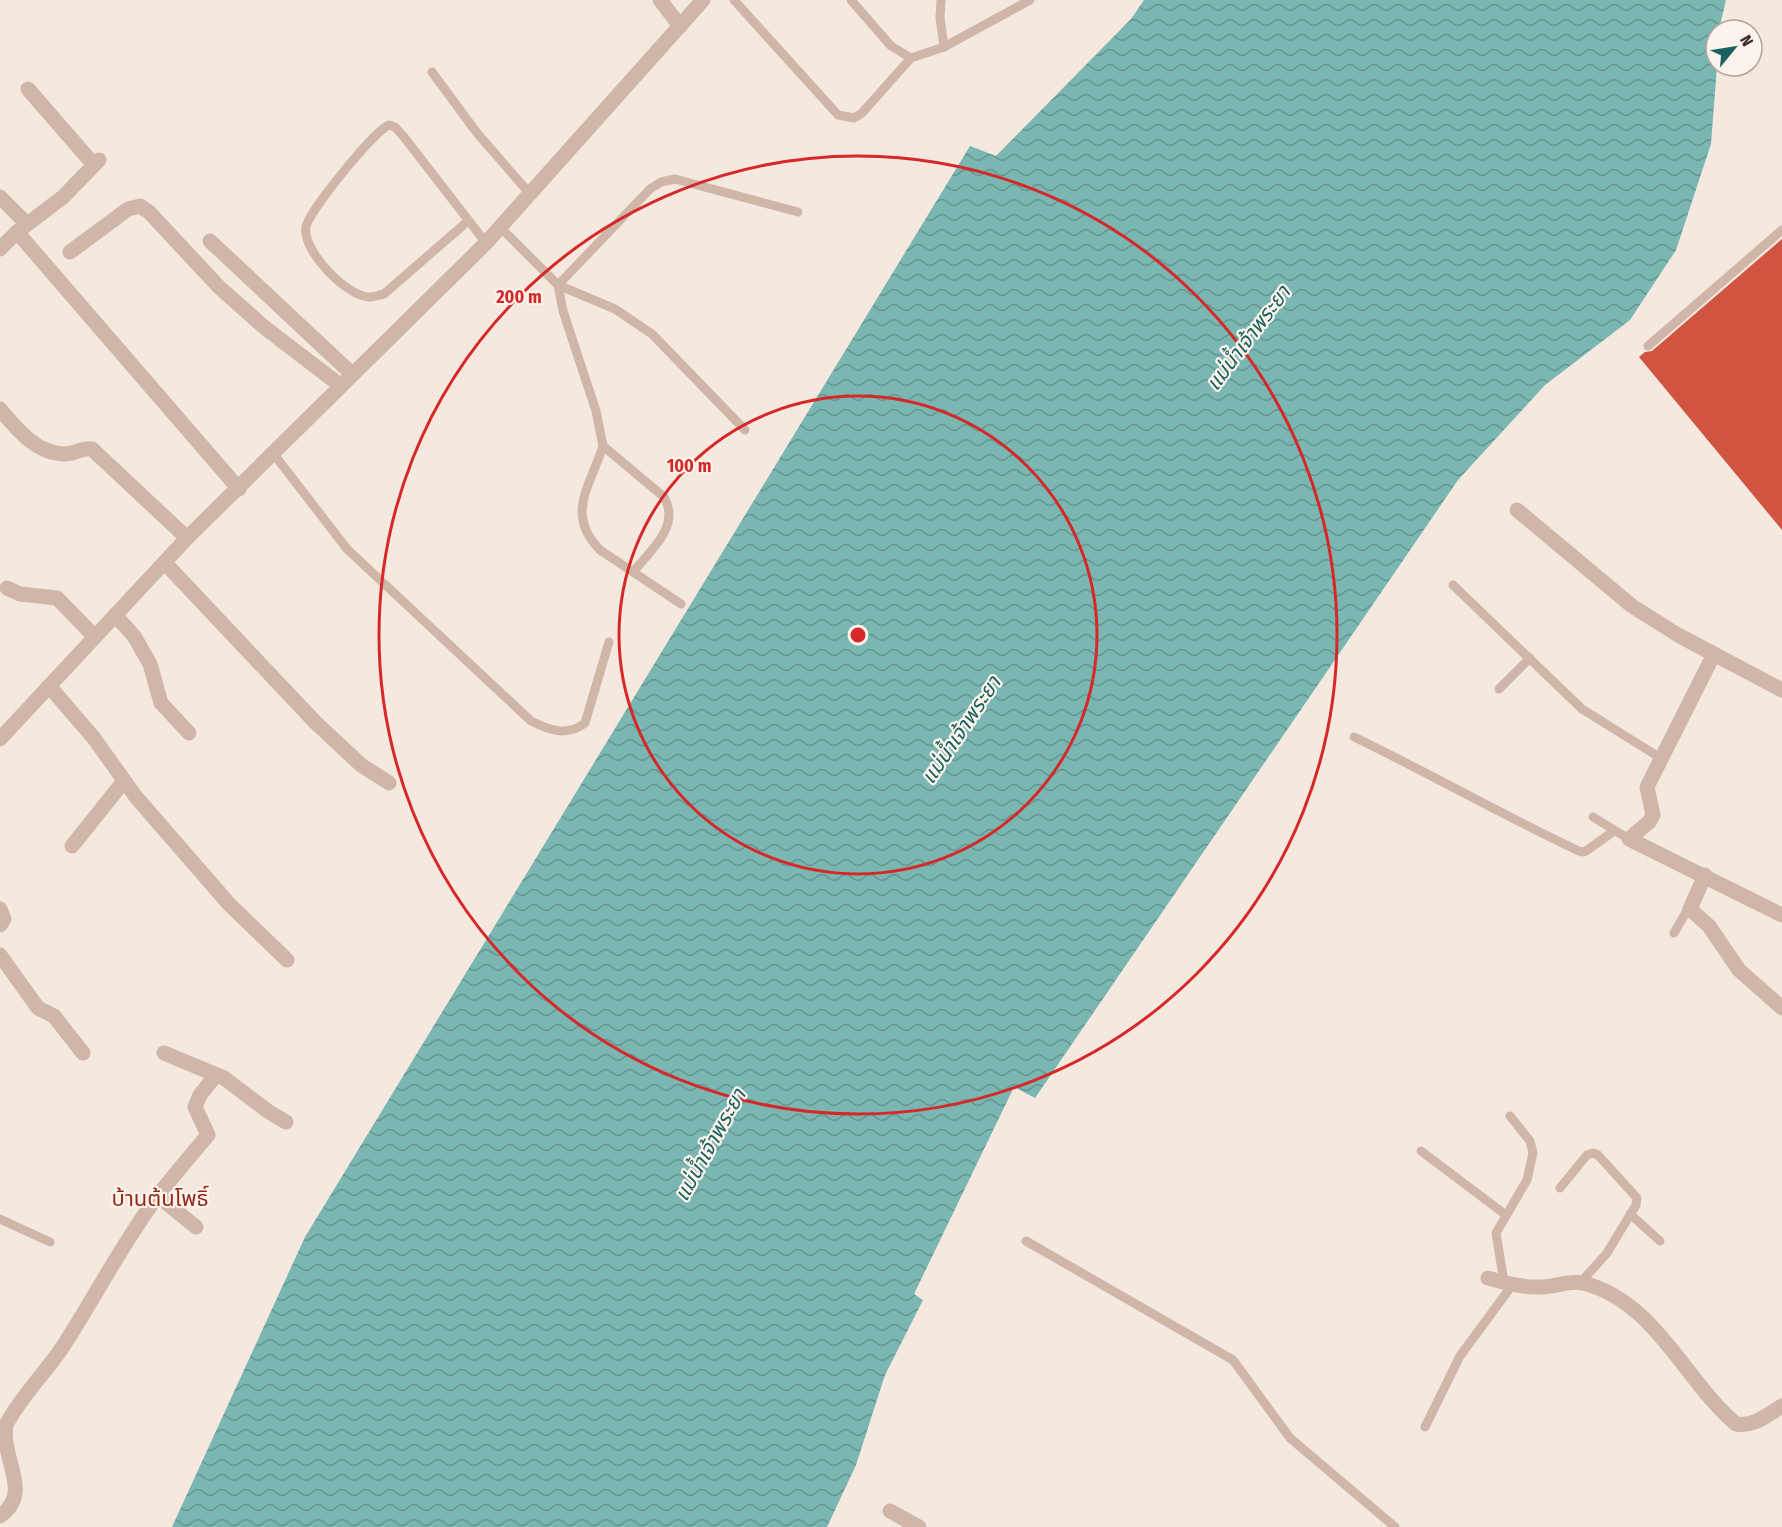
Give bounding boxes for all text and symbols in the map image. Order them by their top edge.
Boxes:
north arrow [1704,18,1764,78]
text: N [1736,32,1757,50]
water label: แม่น้ำเจ้าพระยา [1199,278,1297,396]
text: 200 m [495,286,542,308]
text: 100 m [667,455,711,477]
centre of rings [848,625,868,645]
water label: แม่น้ำเจ้าพระยา [914,669,1007,789]
water label: แม่น้ำเจ้าพระยา [667,1082,752,1206]
district label: บ้านต้นโพธิ์ [112,1185,209,1212]

